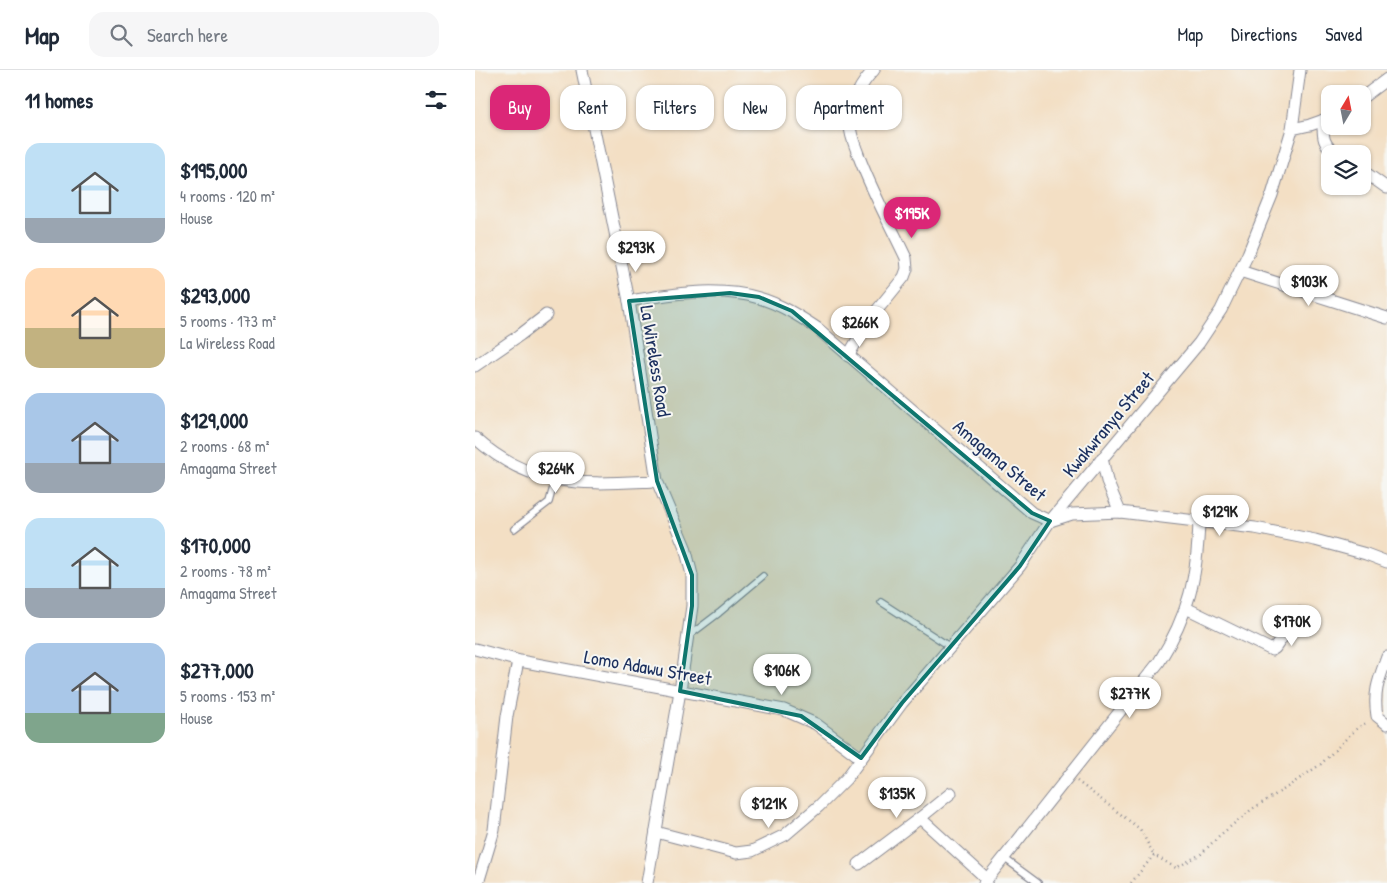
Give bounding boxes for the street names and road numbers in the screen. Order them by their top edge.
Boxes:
street label: La Wireless Road [634,303,678,419]
street label: Kwakwranya Street [1056,365,1160,482]
street label: Amagama Street [948,413,1053,507]
street label: Lomo Adawu Street [582,643,714,691]

